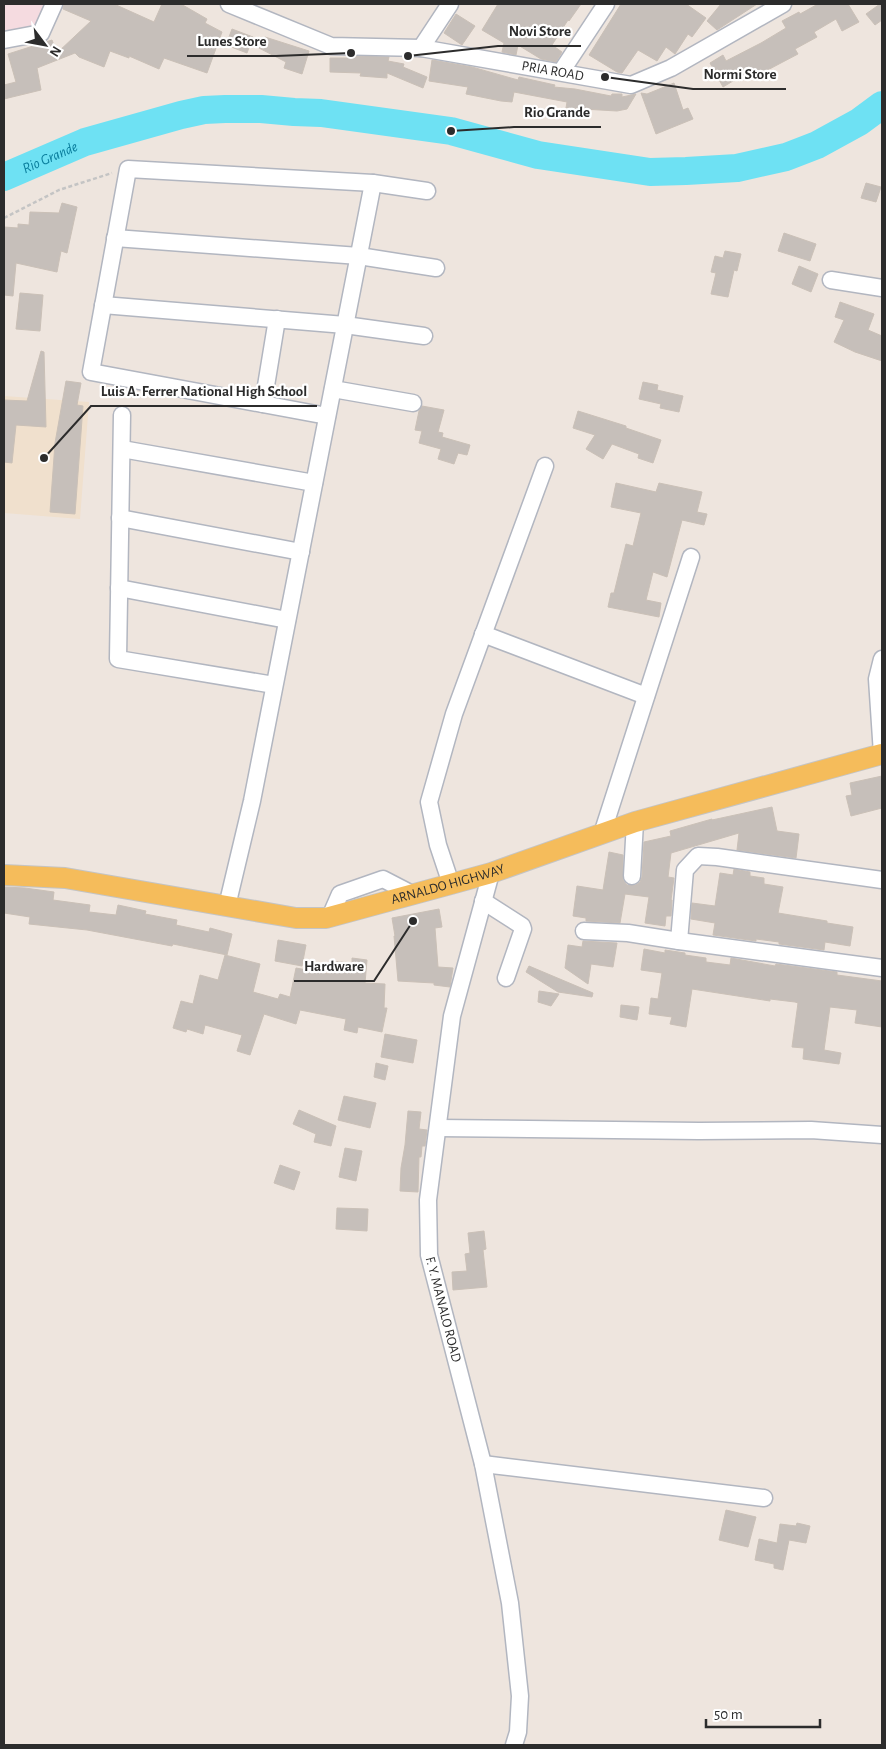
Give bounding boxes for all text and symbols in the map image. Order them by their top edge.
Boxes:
callout: Novi Store [498,16,581,46]
north arrow [20,20,70,70]
text: Novi Store [509,24,571,39]
callout: Lunes Store [187,26,276,56]
text: Lunes Store [197,34,267,49]
text: N [47,44,64,59]
street label: PRIA ROAD [521,59,585,84]
callout: Normi Store [693,59,786,89]
text: Normi Store [703,67,777,82]
callout: Rio Grande [514,97,601,127]
text: Rio Grande [524,105,590,120]
water label: Rio Grande [20,139,80,176]
callout: Luis A. Ferrer National High School [91,376,317,406]
text: Luis A. Ferrer National High School [101,384,307,399]
street label: ARNALDO HIGHWAY [390,861,507,907]
callout: Hardware [294,951,374,981]
text: Hardware [304,959,364,974]
street label: F. Y. MANALO ROAD [423,1255,463,1364]
scale bar [706,1696,820,1728]
text: 50 m [714,1707,743,1722]

